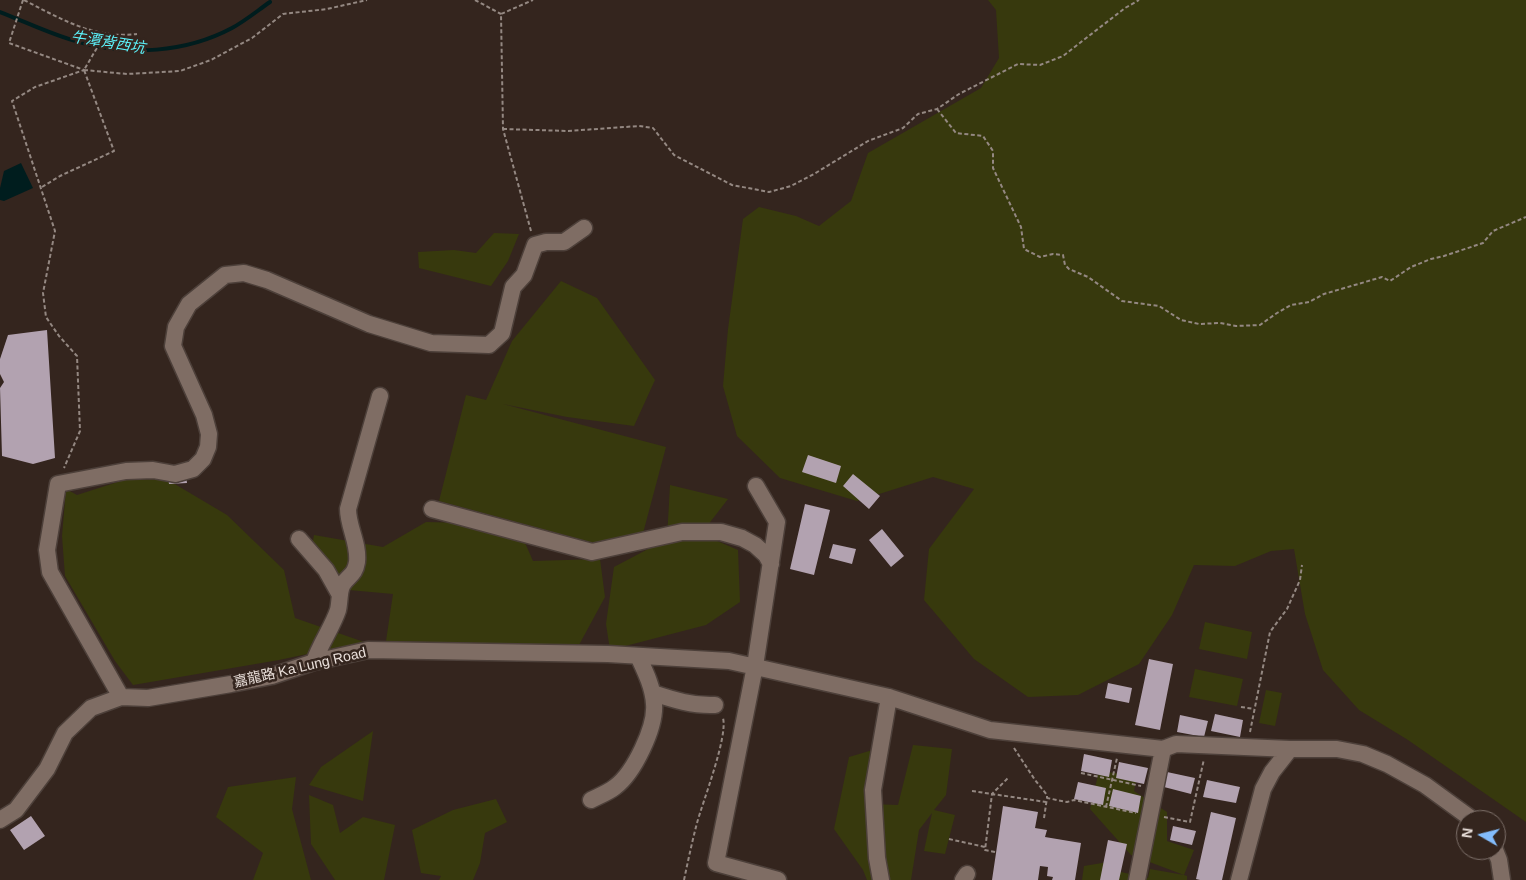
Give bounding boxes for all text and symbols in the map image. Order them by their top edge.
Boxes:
water label: 牛潭背西坑 [70,28,146,58]
street label: 嘉龍路 Ka Lung Road [232,645,368,691]
north arrow [1456,810,1506,860]
text: N [1459,827,1476,839]

